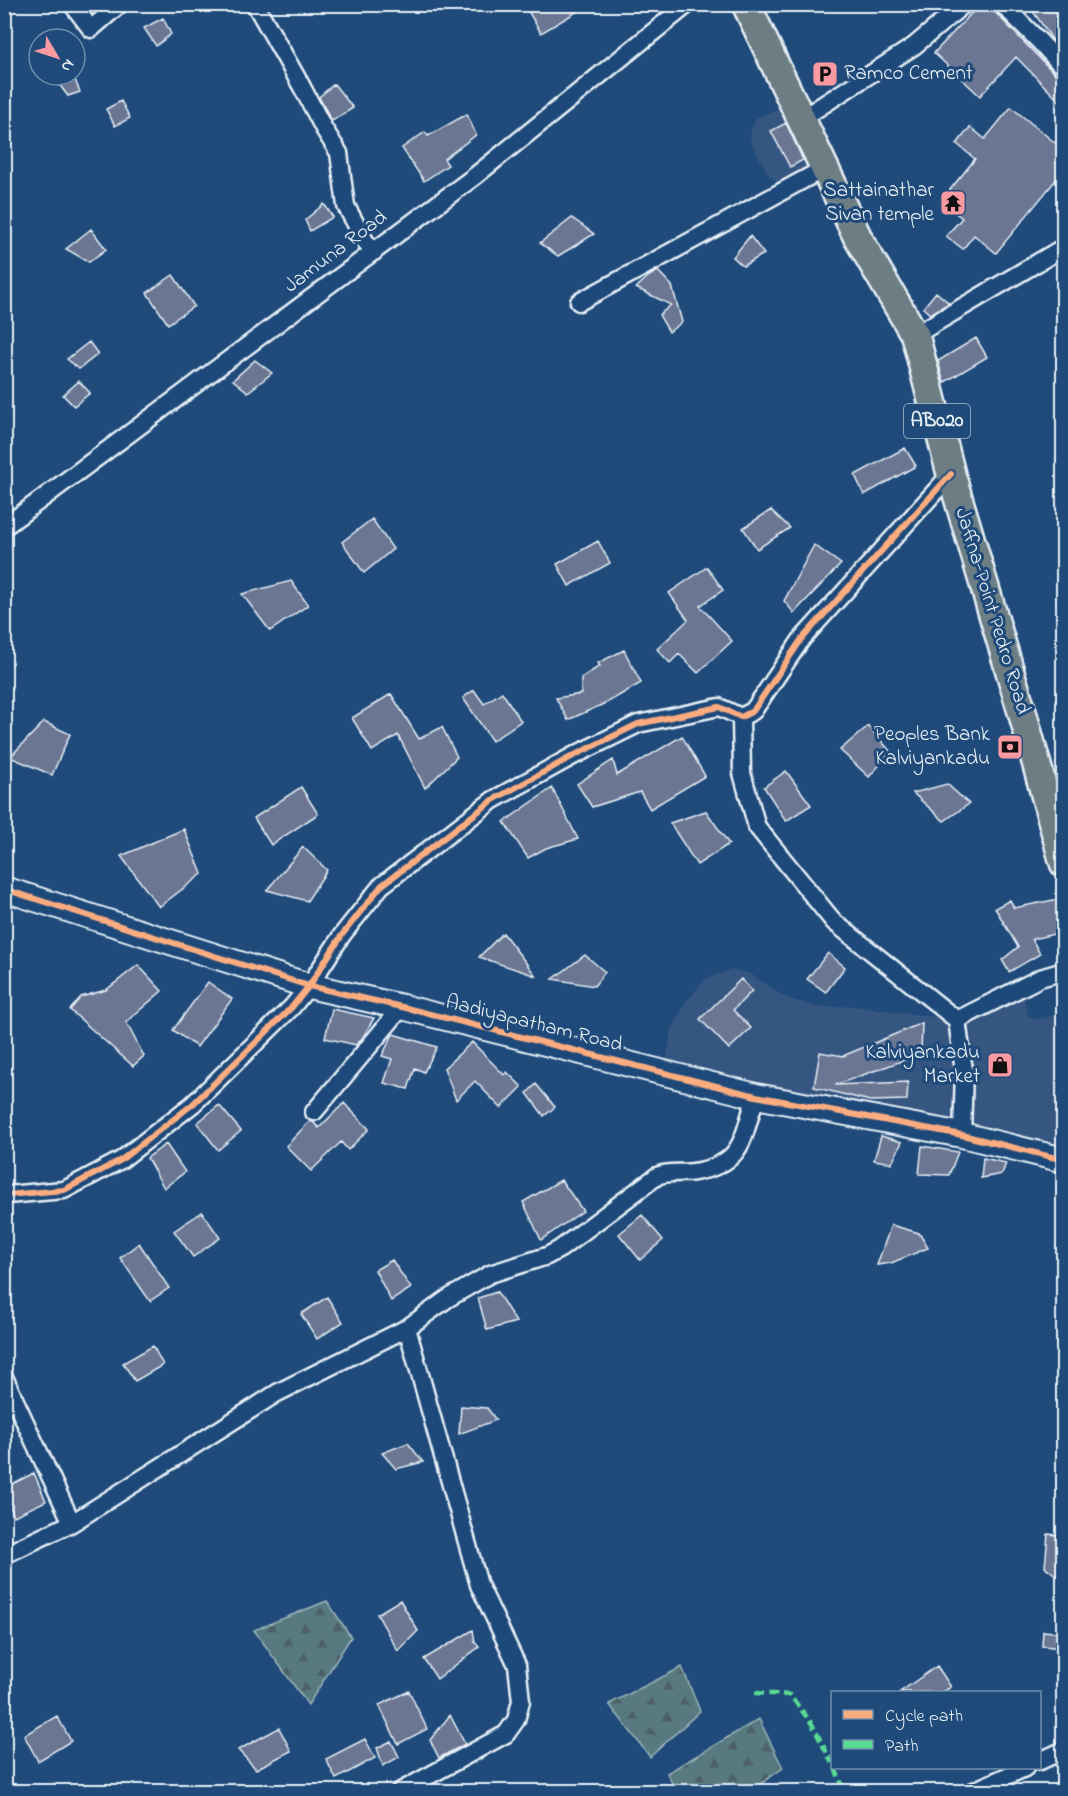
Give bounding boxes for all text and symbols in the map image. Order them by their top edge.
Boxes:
north arrow [27,27,87,87]
text: N [54,53,80,77]
parking icon: Ramco Cement [810,59,840,89]
place label: Ramco Cement [844,59,973,89]
place label: Sattainathar Sivan temple [823,176,935,230]
temple icon: Sattainathar Sivan temple [938,188,968,218]
street label: Jamuna Road [278,203,394,301]
road number: AB020 [904,404,970,438]
street label: Jaffna-Point Pedro Road [946,504,1038,718]
place label: Peoples Bank Kalviyankadu [874,720,991,776]
bank icon: Peoples Bank Kalviyankadu [995,732,1025,762]
street label: Aadiyapatham Road [442,988,626,1062]
place label: Kalviyankadu Market [865,1038,980,1092]
shop icon: Kalviyankadu Market [985,1050,1015,1080]
legend [831,1691,1041,1769]
text: Cycle path [885,1704,963,1730]
text: Path [885,1734,919,1760]

